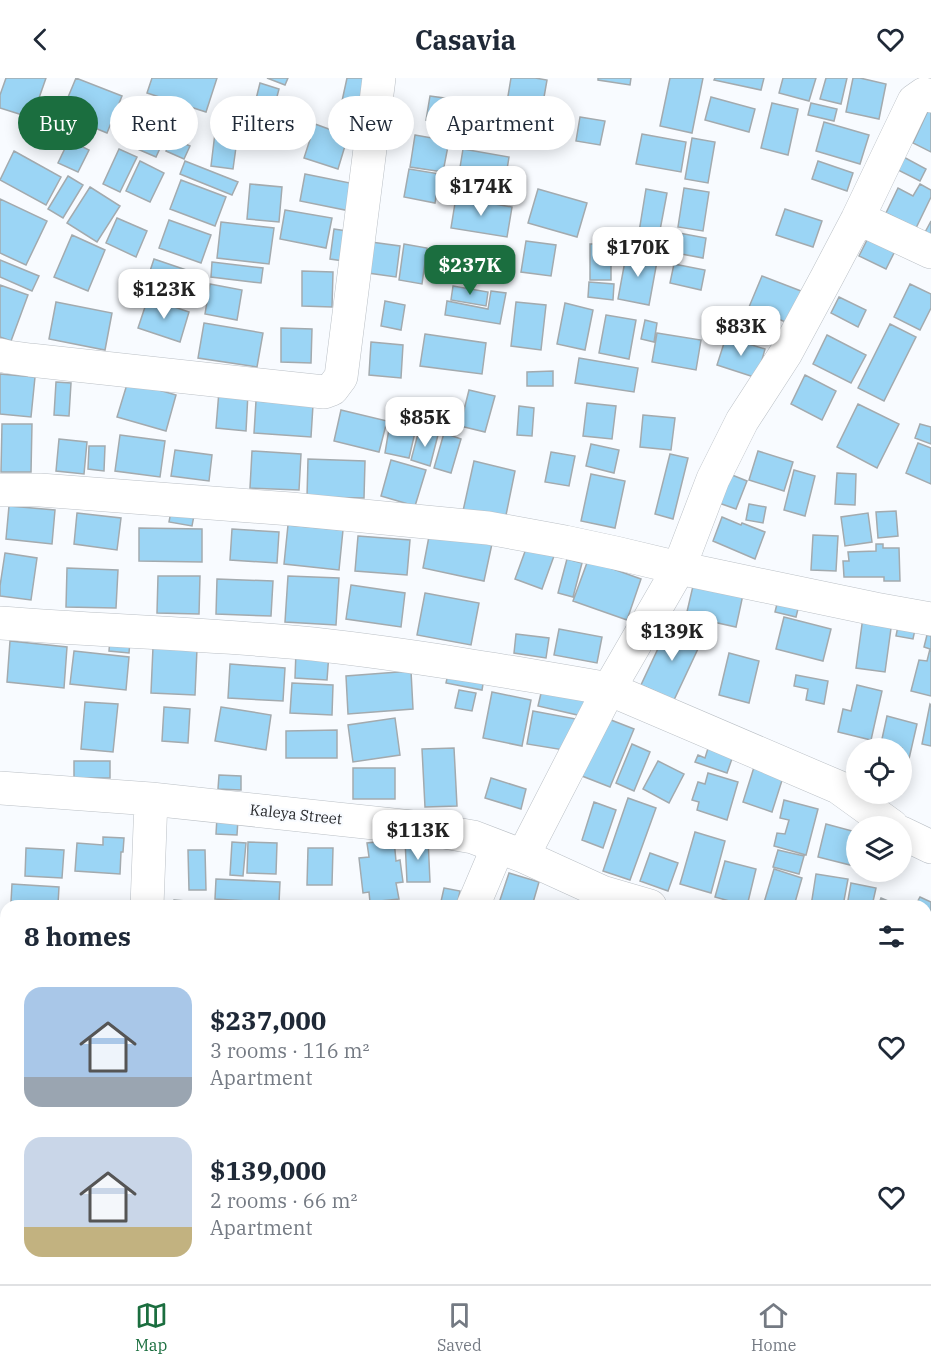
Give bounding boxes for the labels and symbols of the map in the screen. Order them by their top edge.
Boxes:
pin: $174K [439,166,523,217]
pin: $170K [596,227,680,278]
pin: $237K [428,245,512,296]
pin: $123K [122,269,206,320]
pin: $83K [705,306,777,357]
pin: $85K [389,397,461,448]
pin: $139K [630,611,714,662]
street label: Kaleya Street [249,800,343,828]
pin: $113K [376,810,460,861]

